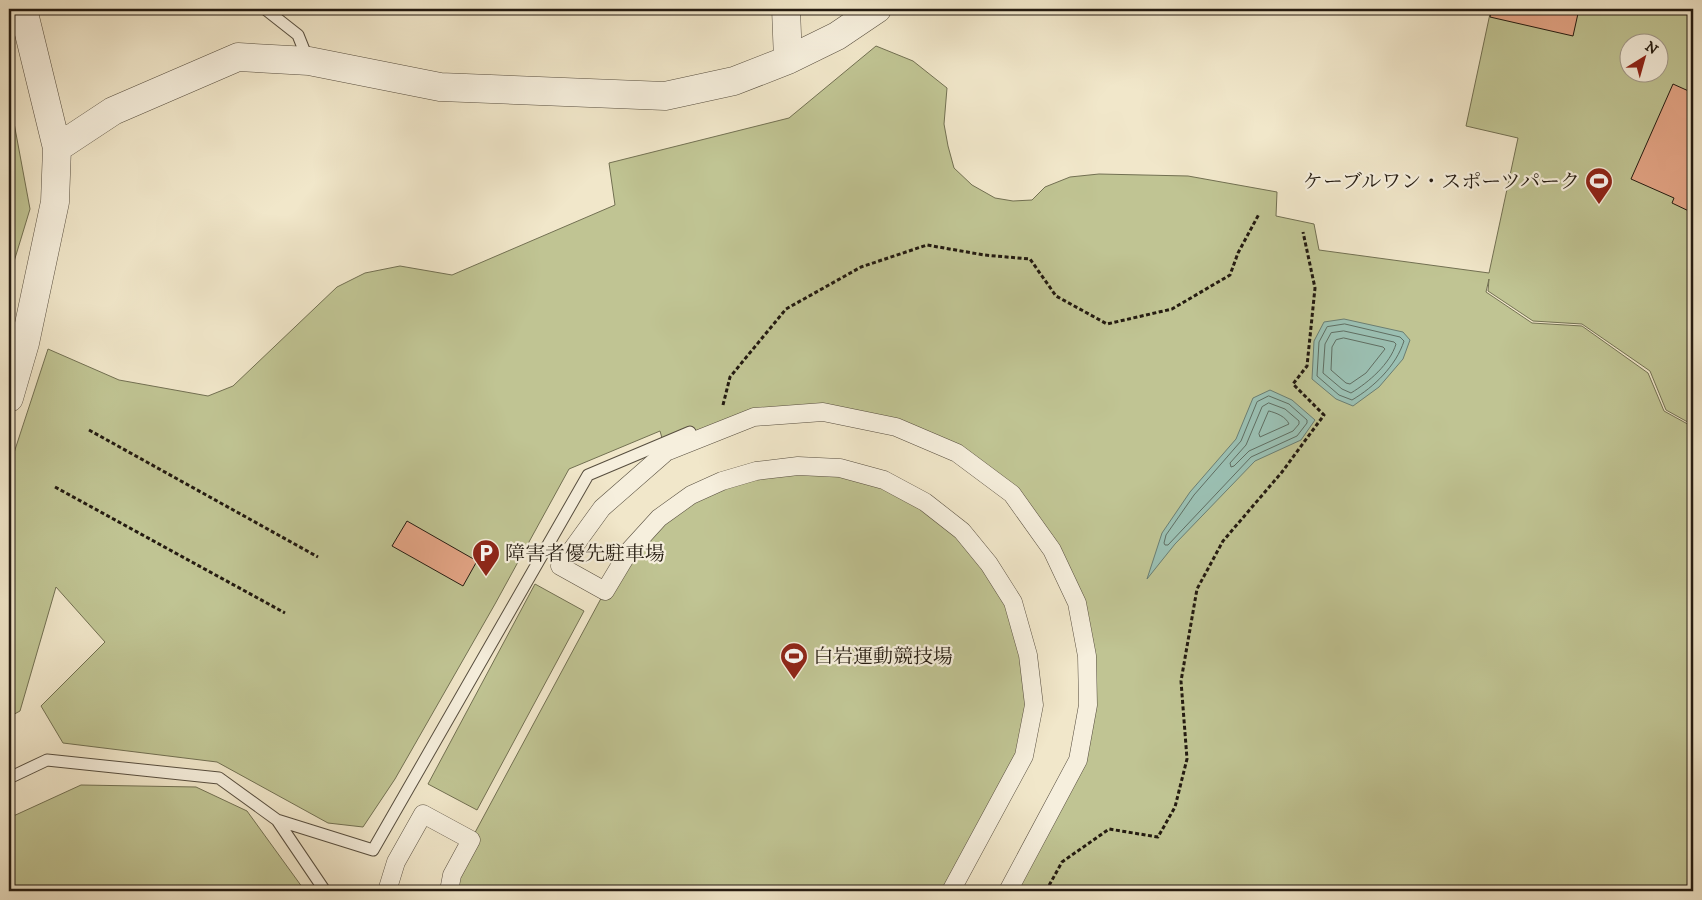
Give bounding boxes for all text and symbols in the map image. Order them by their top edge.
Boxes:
north arrow [1620,32,1670,82]
text: N [1641,38,1662,59]
sports icon: ケーブルワン・スポーツパーク [1584,166,1614,205]
place label: ケーブルワン・スポーツパーク [1303,170,1580,195]
parking icon: 障害者優先駐車場 [471,538,501,577]
place label: 障害者優先駐車場 [505,542,665,567]
sports icon: 白岩運動競技場 [779,641,809,680]
place label: 白岩運動競技場 [813,645,953,670]

